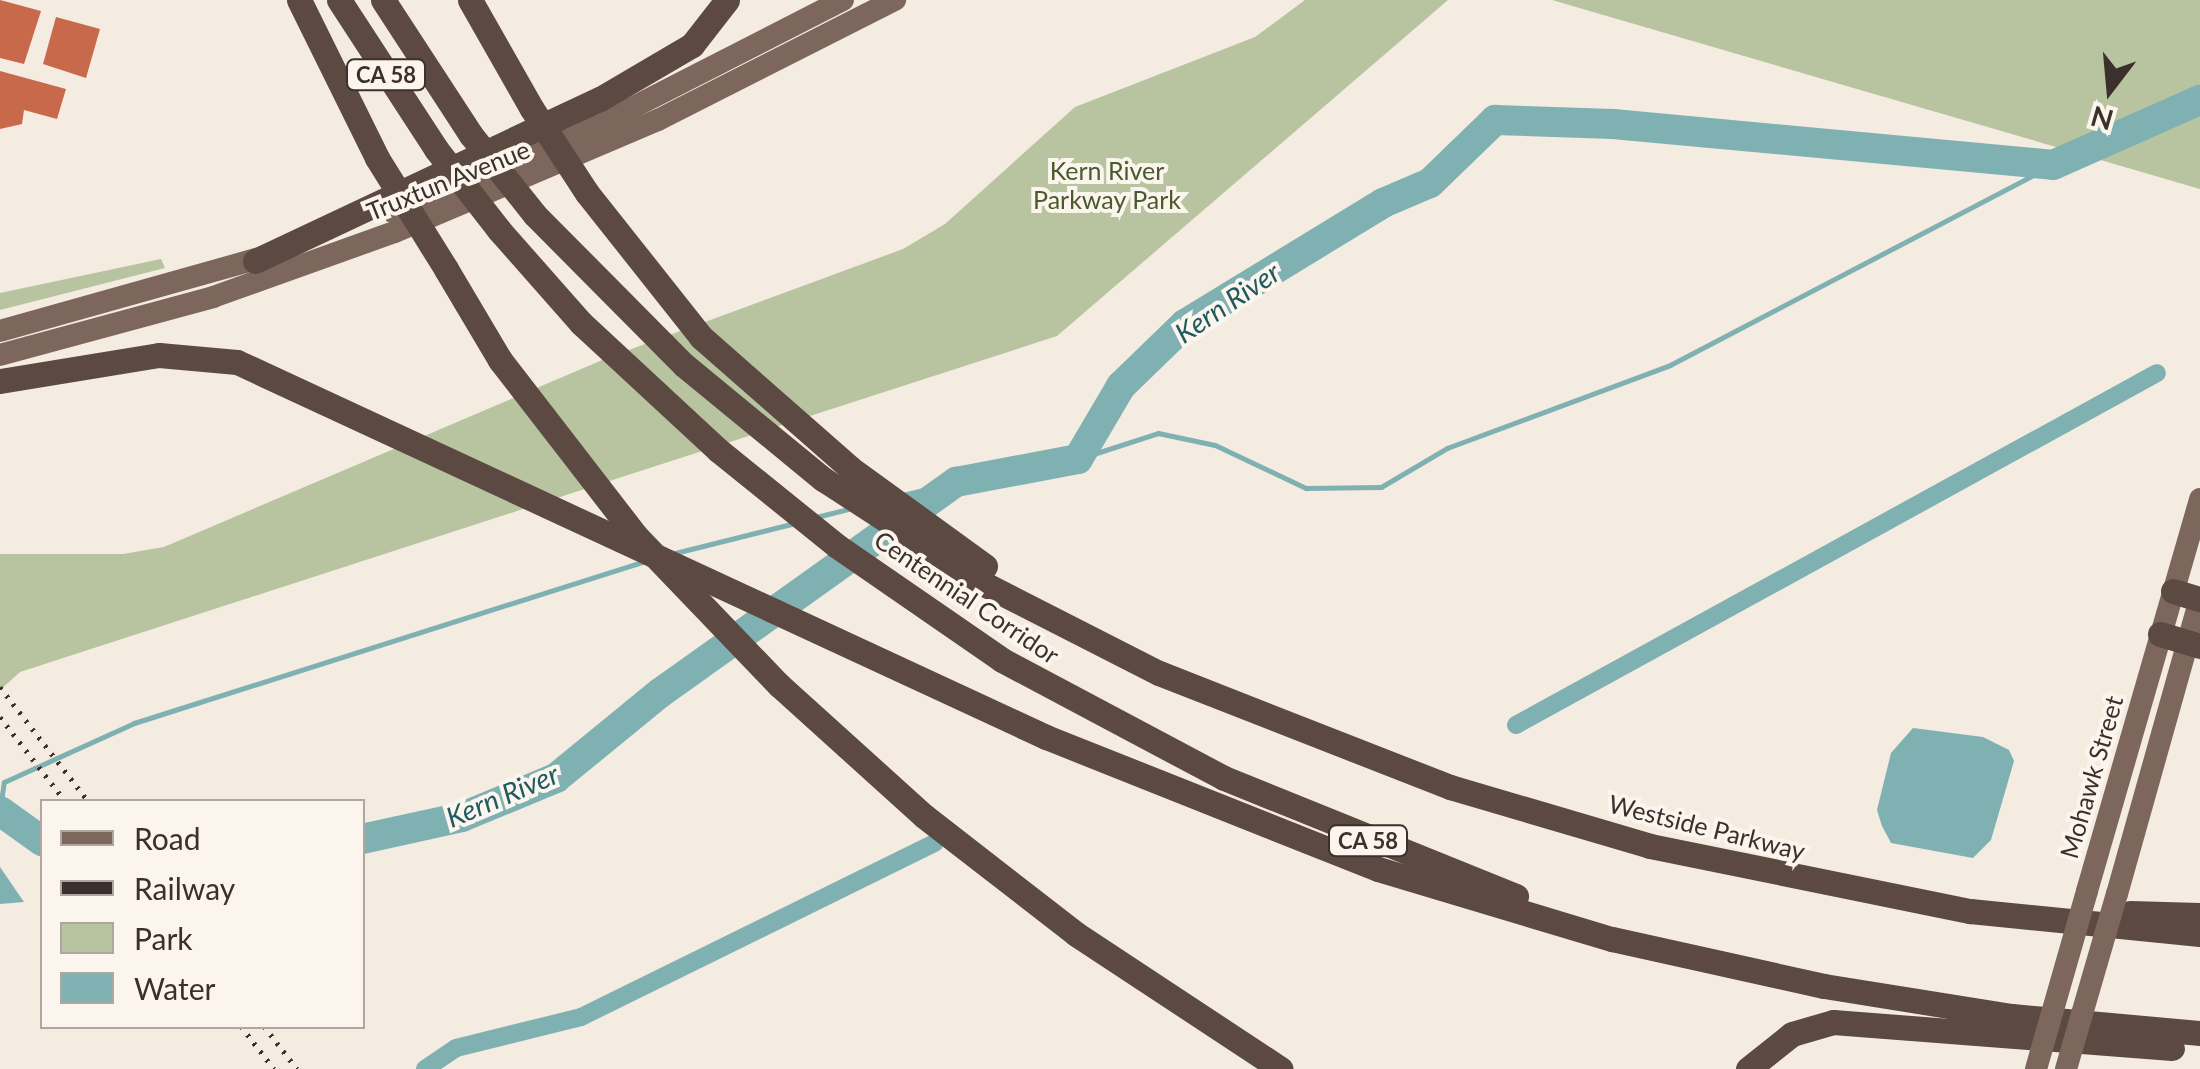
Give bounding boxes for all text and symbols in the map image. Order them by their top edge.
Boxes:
north arrow [2060,40,2160,140]
road number: CA 58 [344,58,428,92]
text: N [2087,100,2117,138]
street label: Truxtun Avenue [362,134,534,226]
park label: Kern River Parkway Park [1033,156,1181,215]
water label: Kern River [1168,255,1286,349]
street label: Centennial Corridor [869,524,1065,670]
street label: Mohawk Street [2053,692,2129,862]
water label: Kern River [441,756,563,834]
street label: Westside Parkway [1606,788,1808,866]
legend [40,799,365,1029]
text: Road [134,820,201,856]
road number: CA 58 [1326,824,1410,858]
text: Railway [134,870,235,906]
text: Park [134,920,193,956]
text: Water [134,970,216,1006]

